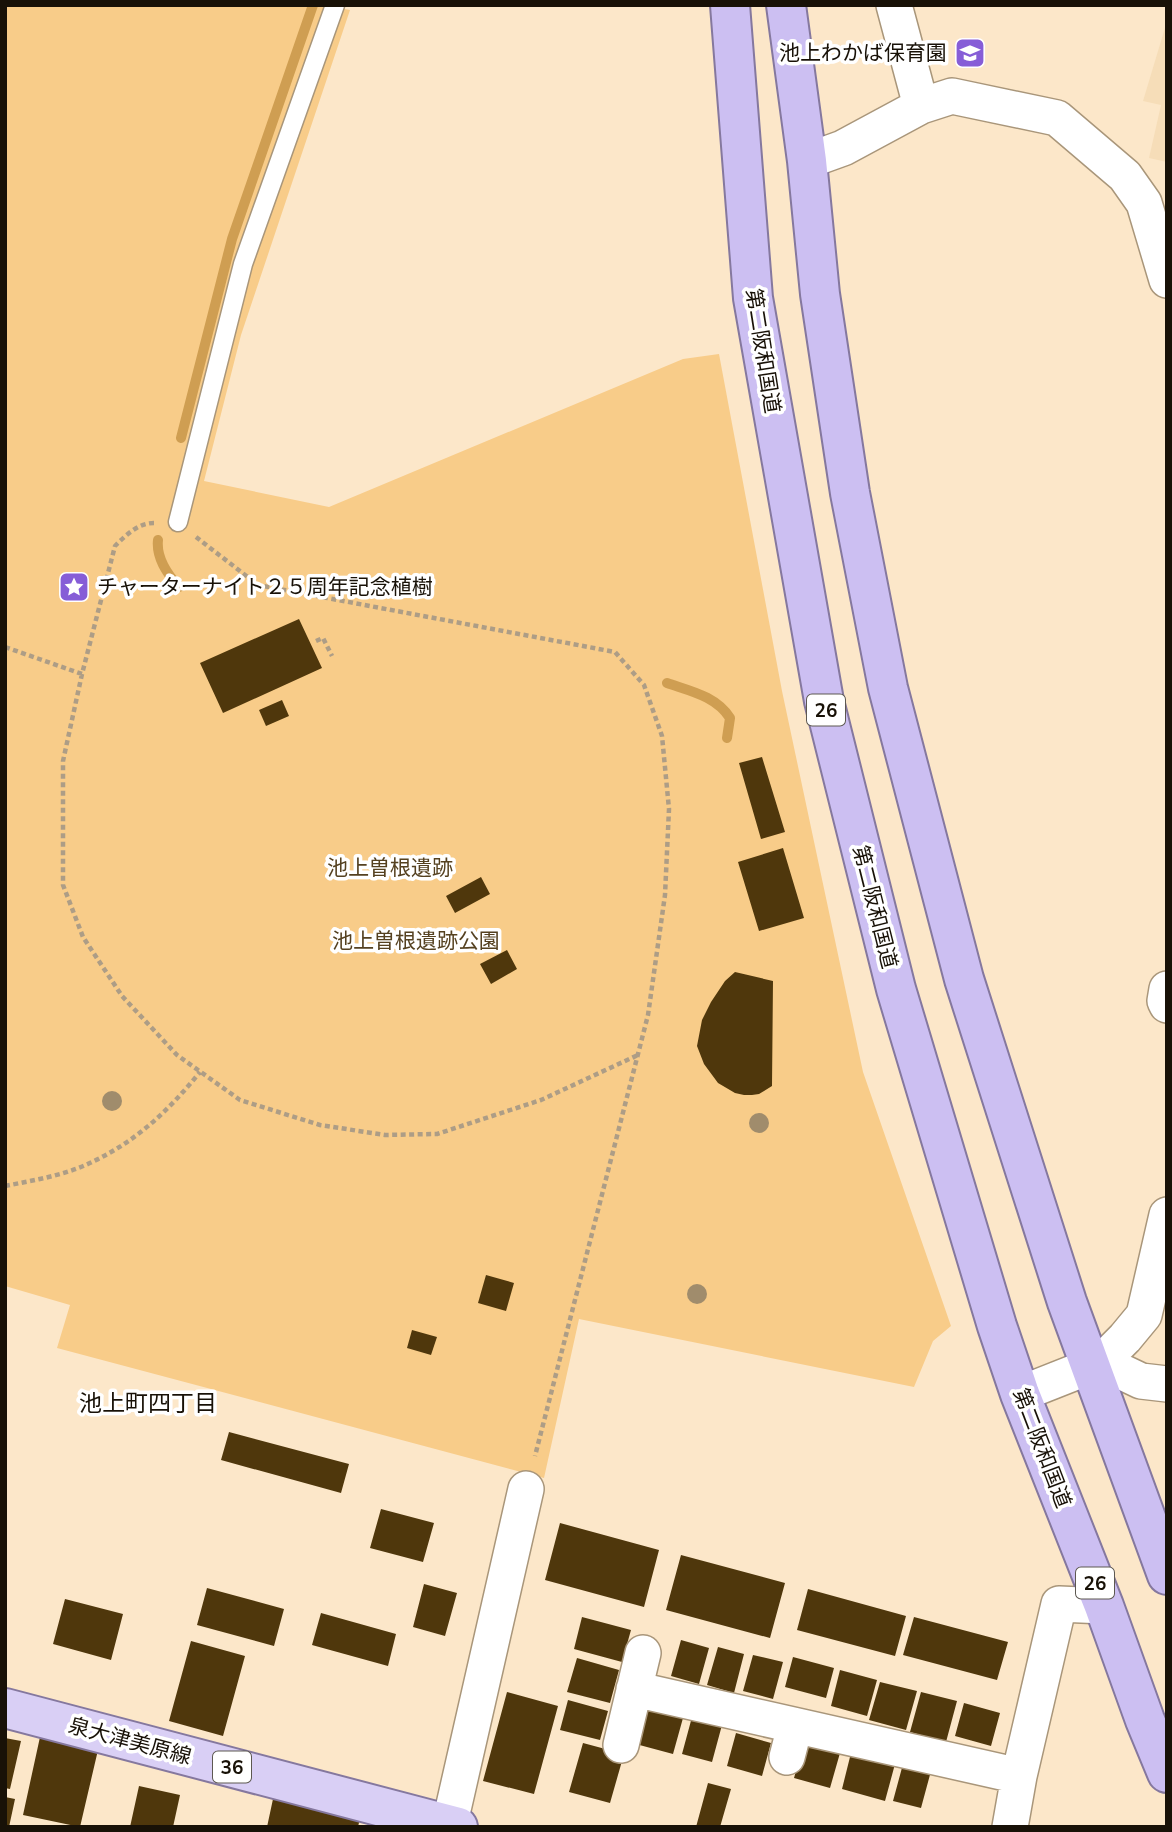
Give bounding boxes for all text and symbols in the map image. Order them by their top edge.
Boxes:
school or university icon: 池上わかば保育園 [953,36,987,70]
place label: 池上わかば保育園 [779,39,947,67]
street label: 第二阪和国道 [739,287,787,415]
place icon: チャーターナイト２５周年記念植樹 [57,570,91,604]
place label: チャーターナイト２５周年記念植樹 [97,573,433,601]
road number: 26 [807,694,845,726]
street label: 第二阪和国道 [846,842,904,972]
park label: 池上曽根遺跡 [327,854,453,882]
park label: 池上曽根遺跡公園 [332,927,500,955]
street label: 第二阪和国道 [1006,1384,1078,1512]
district label: 池上町四丁目 [79,1388,217,1419]
road number: 26 [1076,1568,1114,1598]
street label: 泉大津美原線 [66,1711,194,1771]
road number: 36 [213,1751,251,1782]

